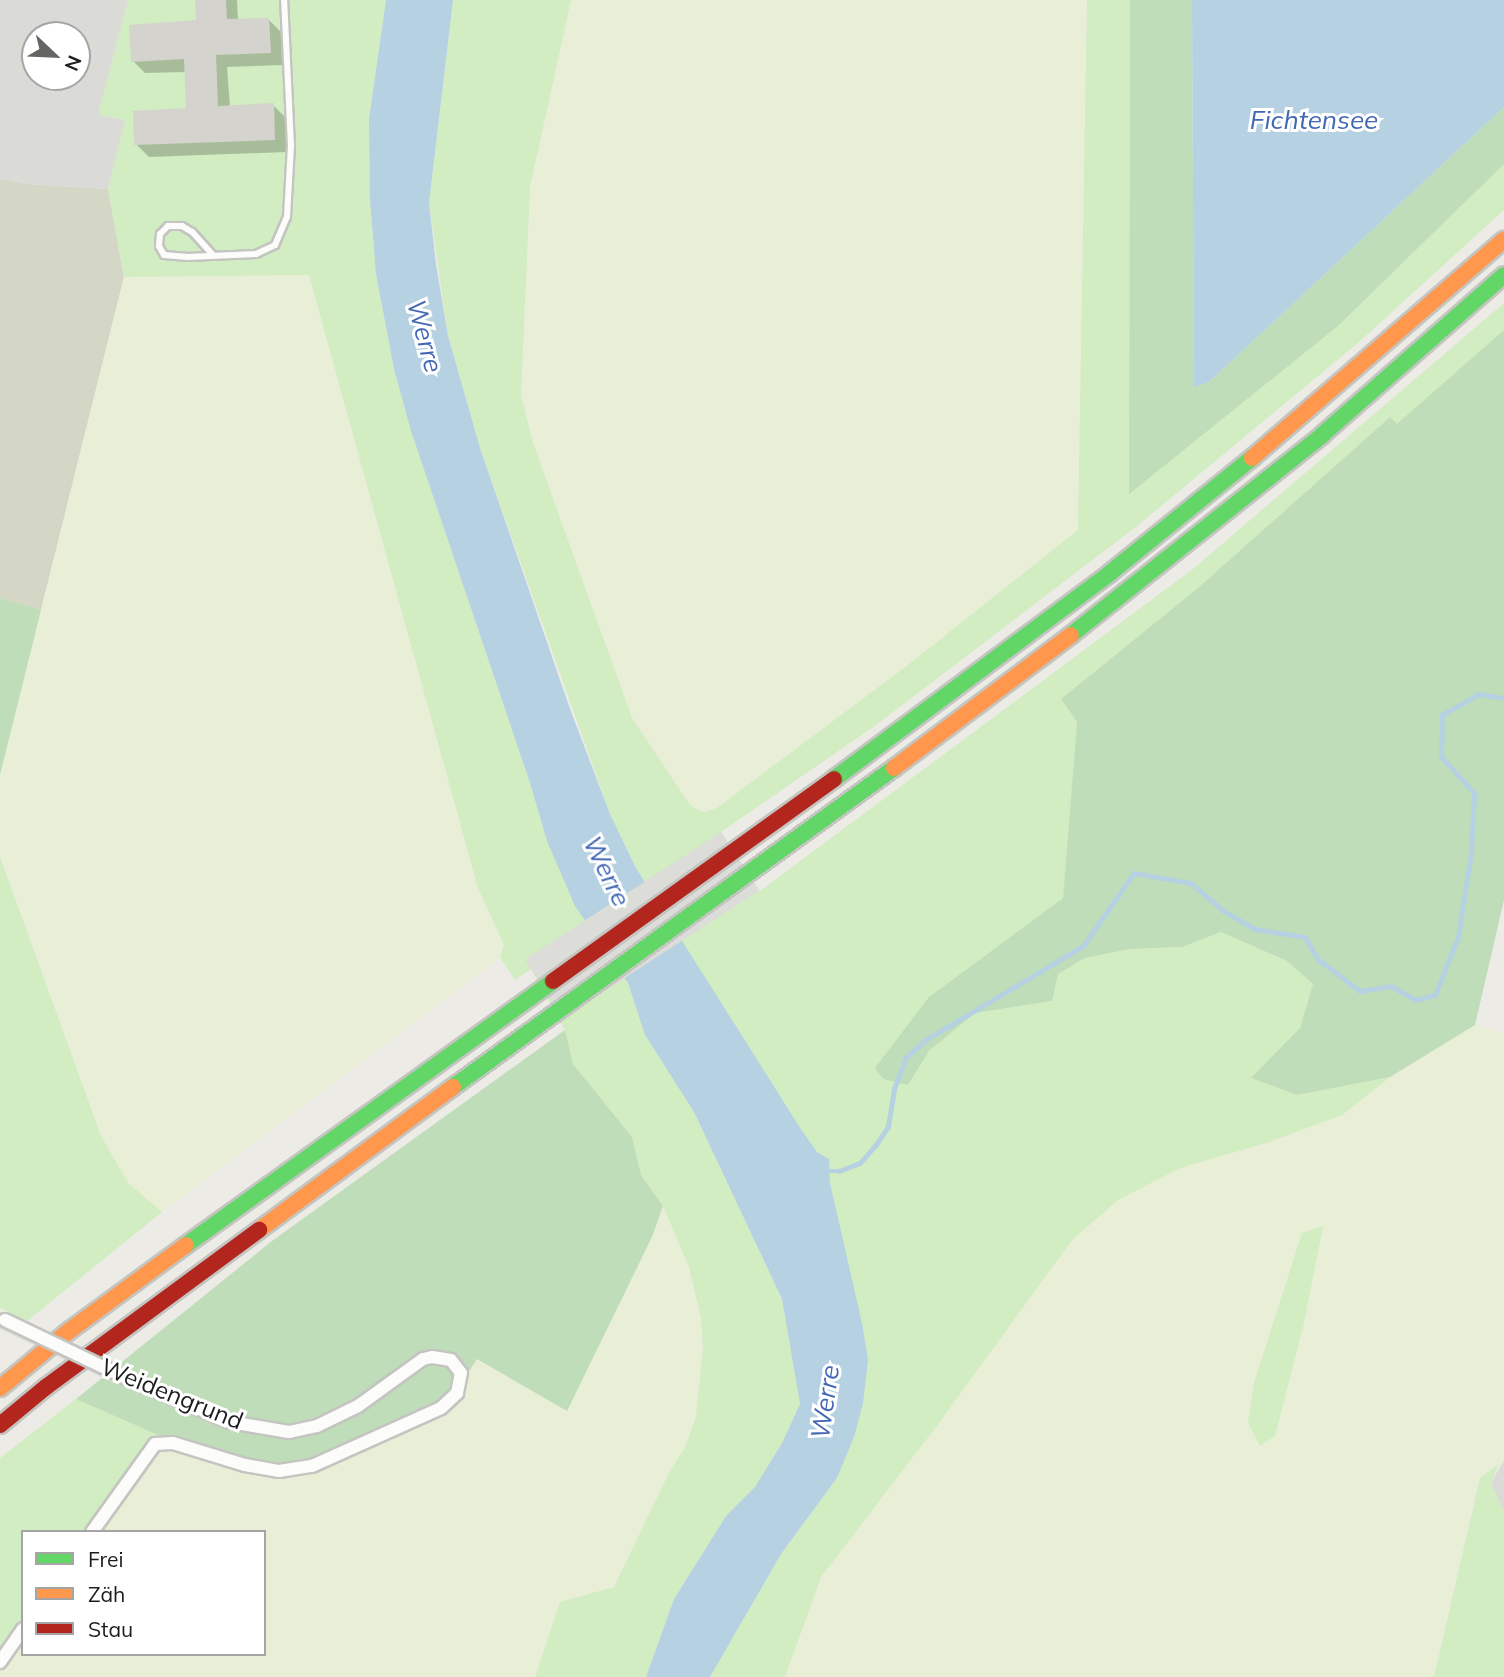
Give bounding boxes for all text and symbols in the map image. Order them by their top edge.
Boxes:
north arrow [21,21,91,91]
text: N [60,52,87,75]
water label: Fichtensee [1250,104,1378,136]
water label: Werre [400,296,450,376]
water label: Werre [577,831,637,911]
street label: Weidengrund [97,1352,247,1436]
water label: Werre [804,1363,846,1441]
legend [21,1530,266,1656]
text: Frei [88,1546,124,1572]
text: Zäh [88,1581,125,1607]
text: Stau [88,1616,133,1642]

